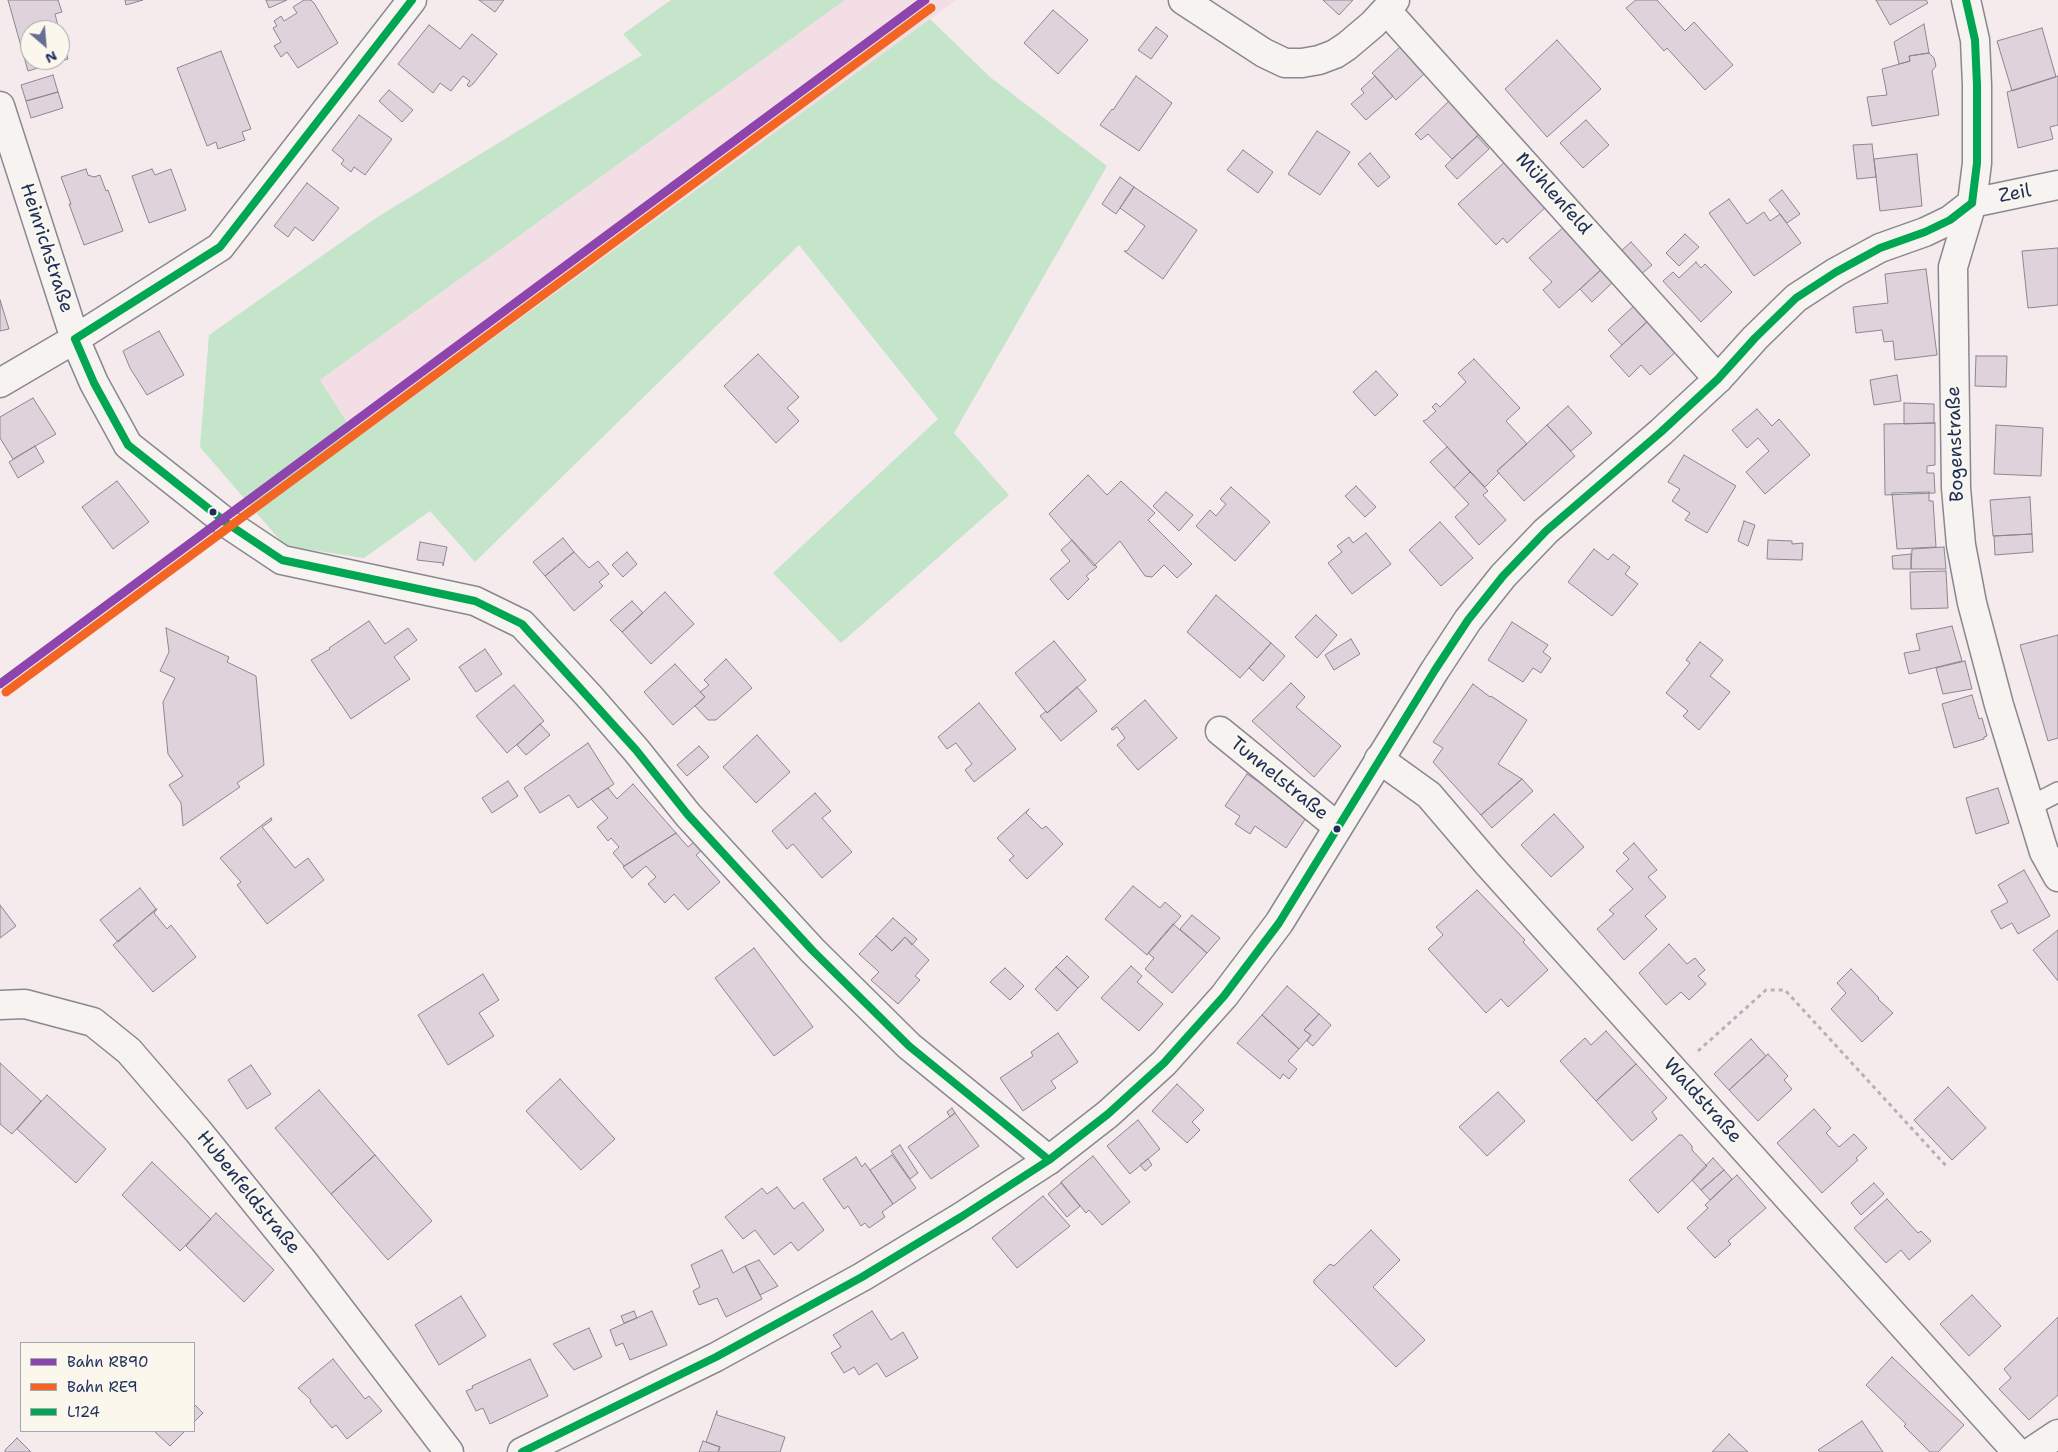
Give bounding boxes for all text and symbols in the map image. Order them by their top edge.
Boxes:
north arrow [20,20,70,70]
text: N [42,47,60,68]
street label: Mühlenfeld [1510,148,1596,240]
street label: Heinrichstraße [14,180,78,316]
street label: Zeil [1997,180,2033,208]
street label: Bogenstraße [1943,386,1969,502]
unlabelled marker [208,507,218,517]
street label: Tunnelstraße [1225,732,1333,826]
unlabelled marker [1332,824,1342,834]
street label: Waldstraße [1658,1054,1746,1148]
street label: Hubenfeldstraße [191,1127,305,1259]
legend [20,1342,195,1432]
text: Bahn RB90 [67,1352,149,1372]
text: Bahn RE9 [67,1377,138,1397]
text: L124 [67,1402,100,1422]

